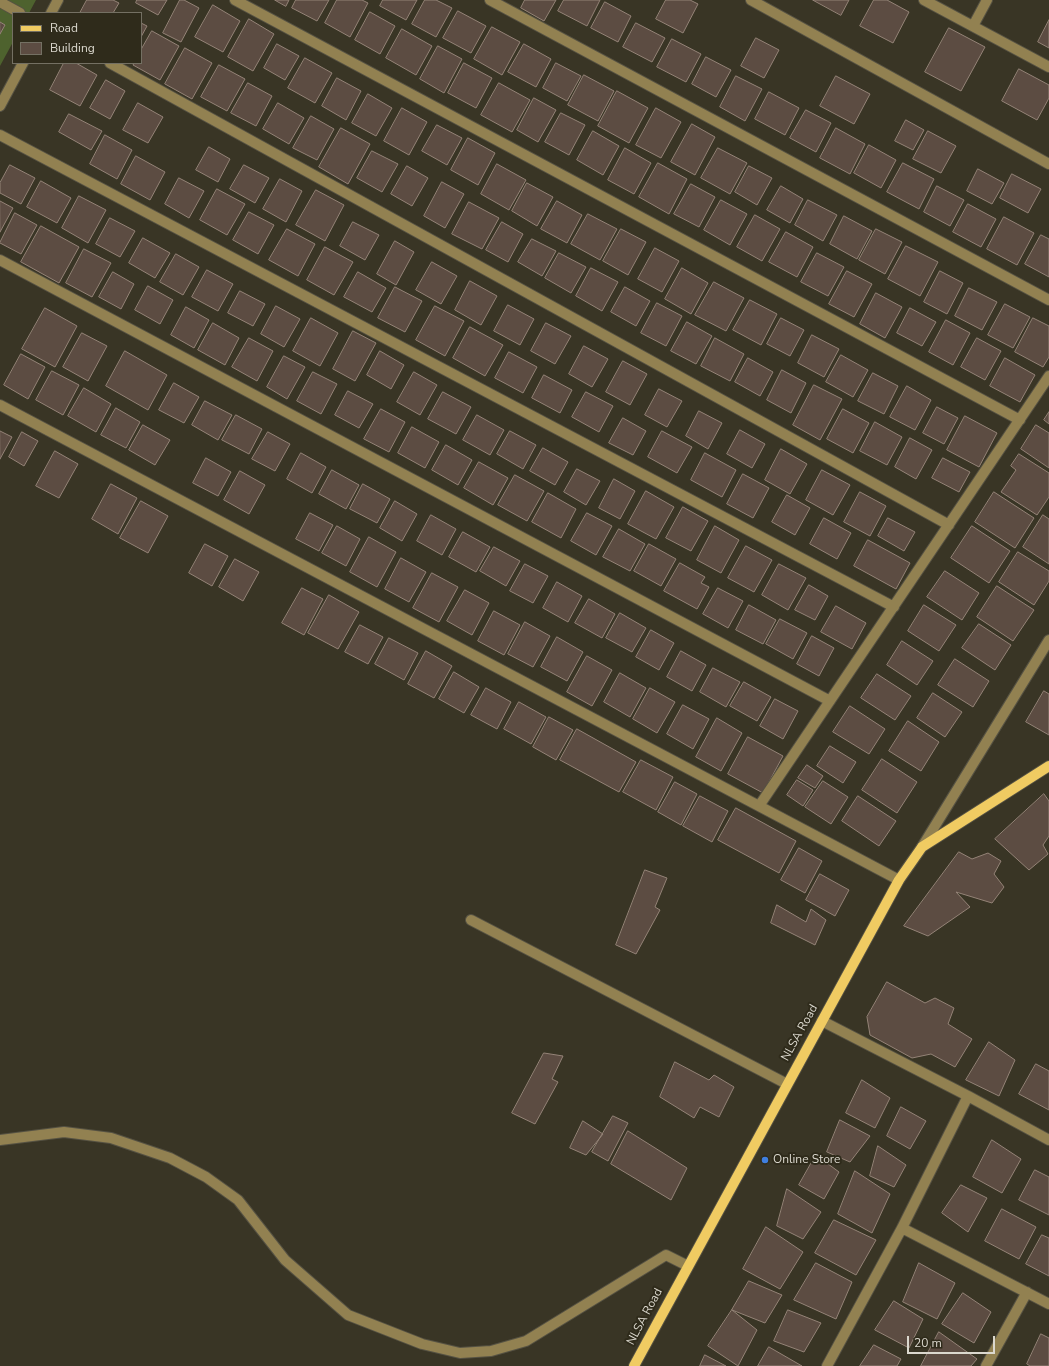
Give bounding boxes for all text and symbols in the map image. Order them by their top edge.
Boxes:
legend [12,12,142,64]
text: Road [50,20,78,36]
text: Building [50,40,95,56]
street label: NLSA Road [779,1002,821,1064]
place label: Online Store [773,1153,840,1167]
marker: Online Store [760,1155,770,1165]
street label: NLSA Road [624,1286,666,1348]
scale bar [909,1328,997,1354]
text: 20 m [914,1335,942,1351]

